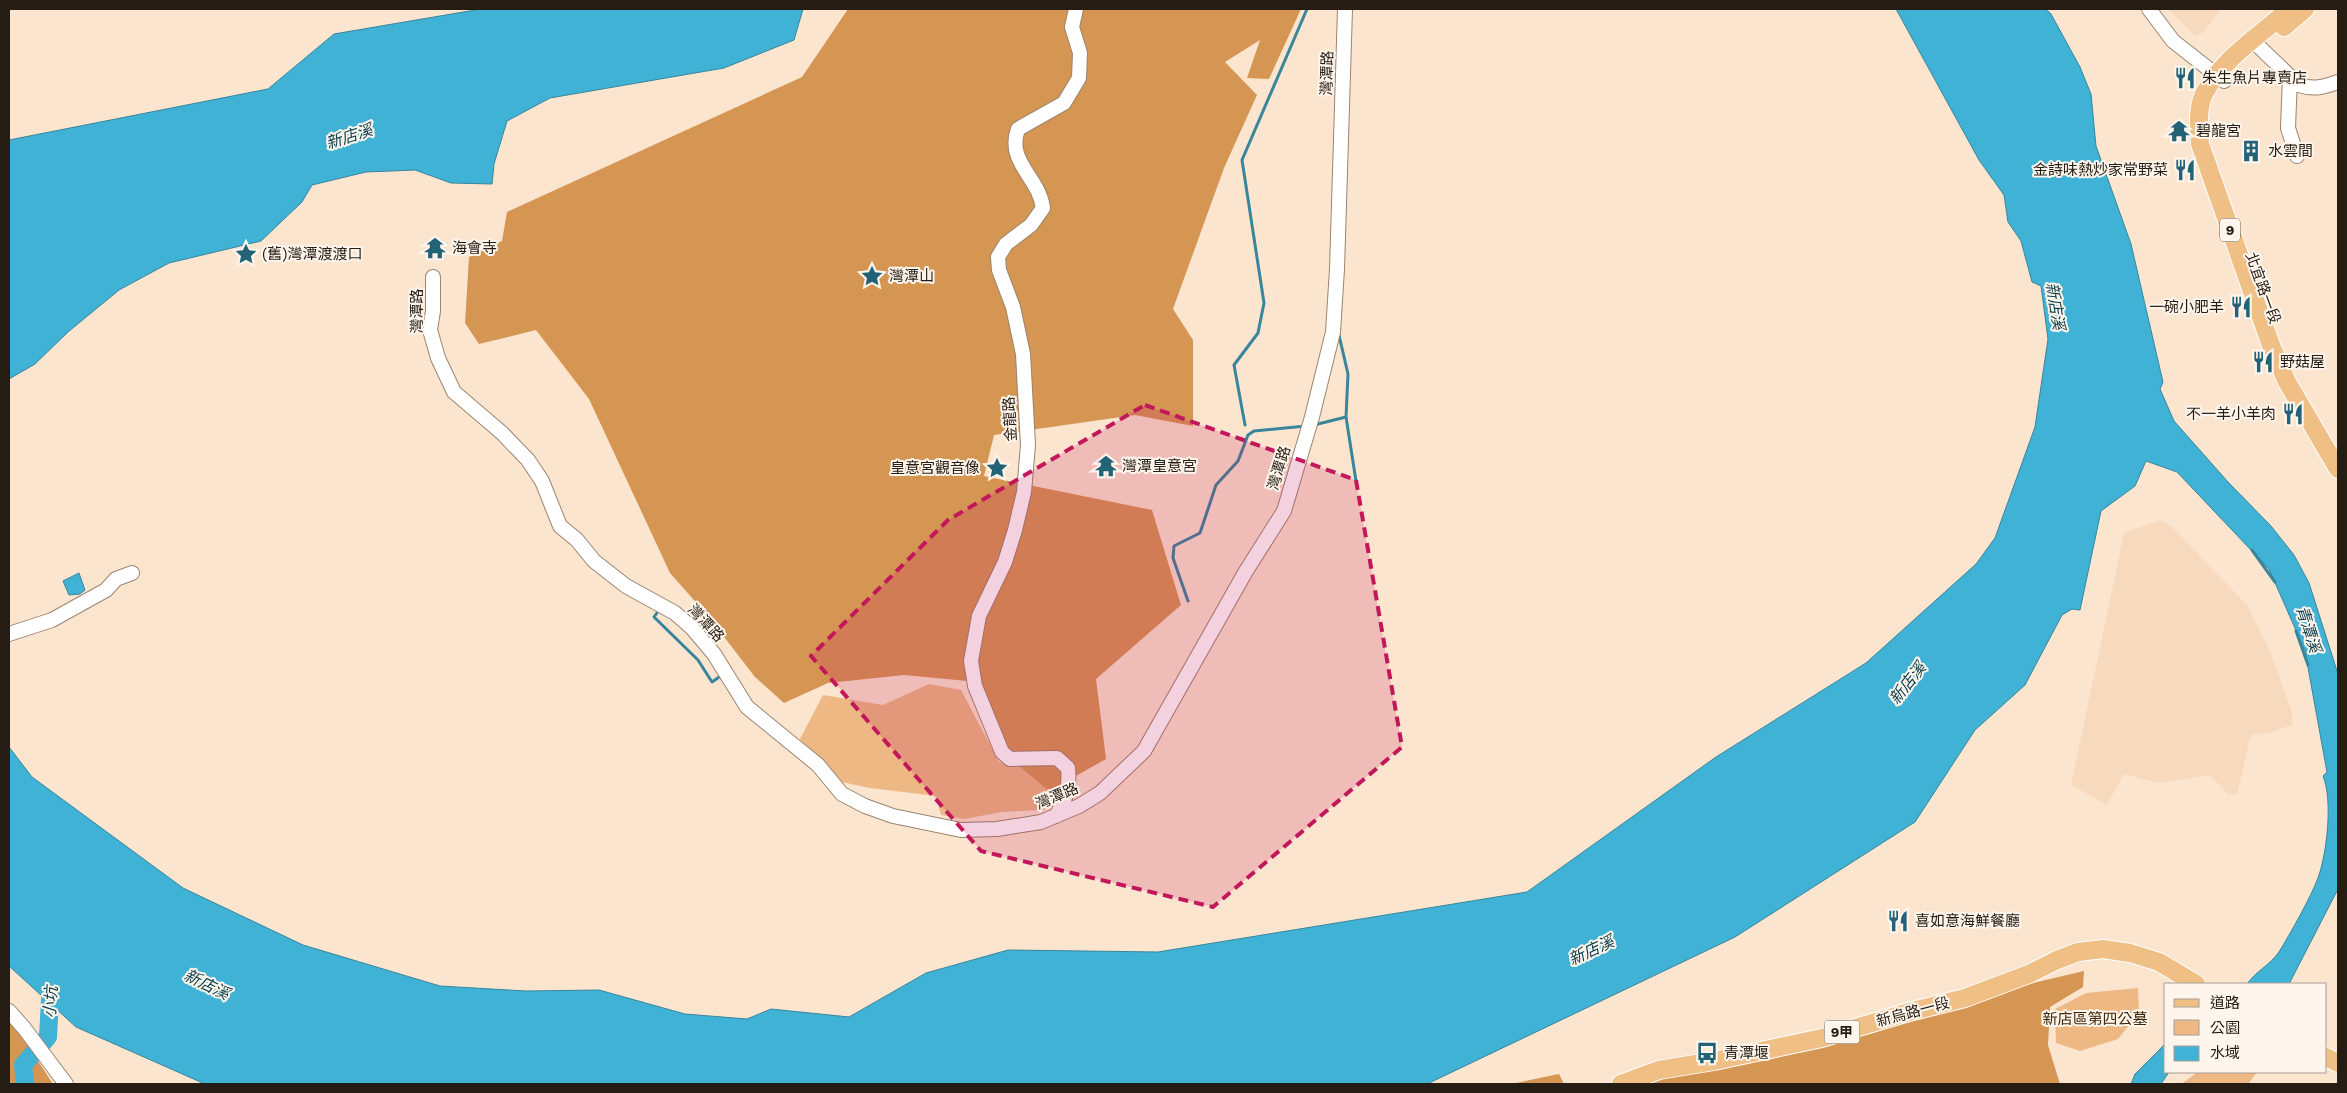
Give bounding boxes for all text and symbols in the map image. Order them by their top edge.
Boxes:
street label: 灣潭路 [1317,50,1337,96]
restaurant icon: 朱生魚片專賣店 [2172,65,2198,91]
place label: 朱生魚片專賣店 [2202,69,2307,87]
temple icon: 碧龍宮 [2166,118,2192,144]
water label: 新店溪 [323,119,377,153]
place label: 碧龍宮 [2196,122,2241,140]
building icon: 水雲間 [2238,138,2264,164]
place label: 水雲間 [2268,142,2313,160]
restaurant icon: 金詩味熱炒家常野菜 [2172,157,2198,183]
place label: 金詩味熱炒家常野菜 [2033,161,2168,179]
road number: 9 [2220,218,2240,242]
temple icon: 海會寺 [422,235,448,261]
place label: 海會寺 [452,239,497,257]
place icon: (舊)灣潭渡渡口 [233,241,259,267]
place label: (舊)灣潭渡渡口 [262,245,363,263]
street label: 北宜路一段 [2242,250,2284,326]
place icon: 灣潭山 [859,263,885,289]
place label: 灣潭山 [889,267,934,285]
water label: 新店溪 [2042,281,2069,333]
street label: 灣潭路 [408,288,426,334]
restaurant icon: 一碗小肥羊 [2228,294,2254,320]
place label: 一碗小肥羊 [2149,298,2224,316]
restaurant icon: 野菇屋 [2250,349,2276,375]
place label: 野菇屋 [2280,353,2325,371]
street label: 金龍路 [1000,396,1020,442]
restaurant icon: 不一羊小羊肉 [2280,401,2306,427]
place label: 不一羊小羊肉 [2186,405,2276,423]
street label: 灣潭路 [1264,444,1294,492]
temple icon: 灣潭皇意宮 [1093,453,1119,479]
place icon: 皇意宮觀音像 [984,455,1010,481]
place label: 灣潭皇意宮 [1122,457,1197,475]
place label: 皇意宮觀音像 [890,459,980,477]
street label: 灣潭路 [684,600,728,646]
water label: 青潭溪 [2292,603,2326,657]
water label: 新店溪 [1885,657,1931,708]
street label: 灣潭路 [1033,779,1081,813]
restaurant icon: 喜如意海鮮餐廳 [1885,908,1911,934]
place label: 喜如意海鮮餐廳 [1915,912,2020,930]
water label: 新店溪 [1565,931,1619,969]
water label: 新店溪 [181,965,234,1004]
water label: 小坑 [40,983,61,1019]
legend [2164,983,2327,1073]
street label: 新烏路一段 [1874,994,1952,1030]
text: 道路 [2210,994,2240,1012]
park label: 新店區第四公墓 [2042,1010,2148,1028]
text: 公園 [2210,1019,2240,1037]
road number: 9甲 [1824,1020,1860,1044]
bus stop icon: 青潭堰 [1694,1040,1720,1066]
place label: 青潭堰 [1724,1044,1769,1062]
text: 水域 [2210,1044,2240,1062]

